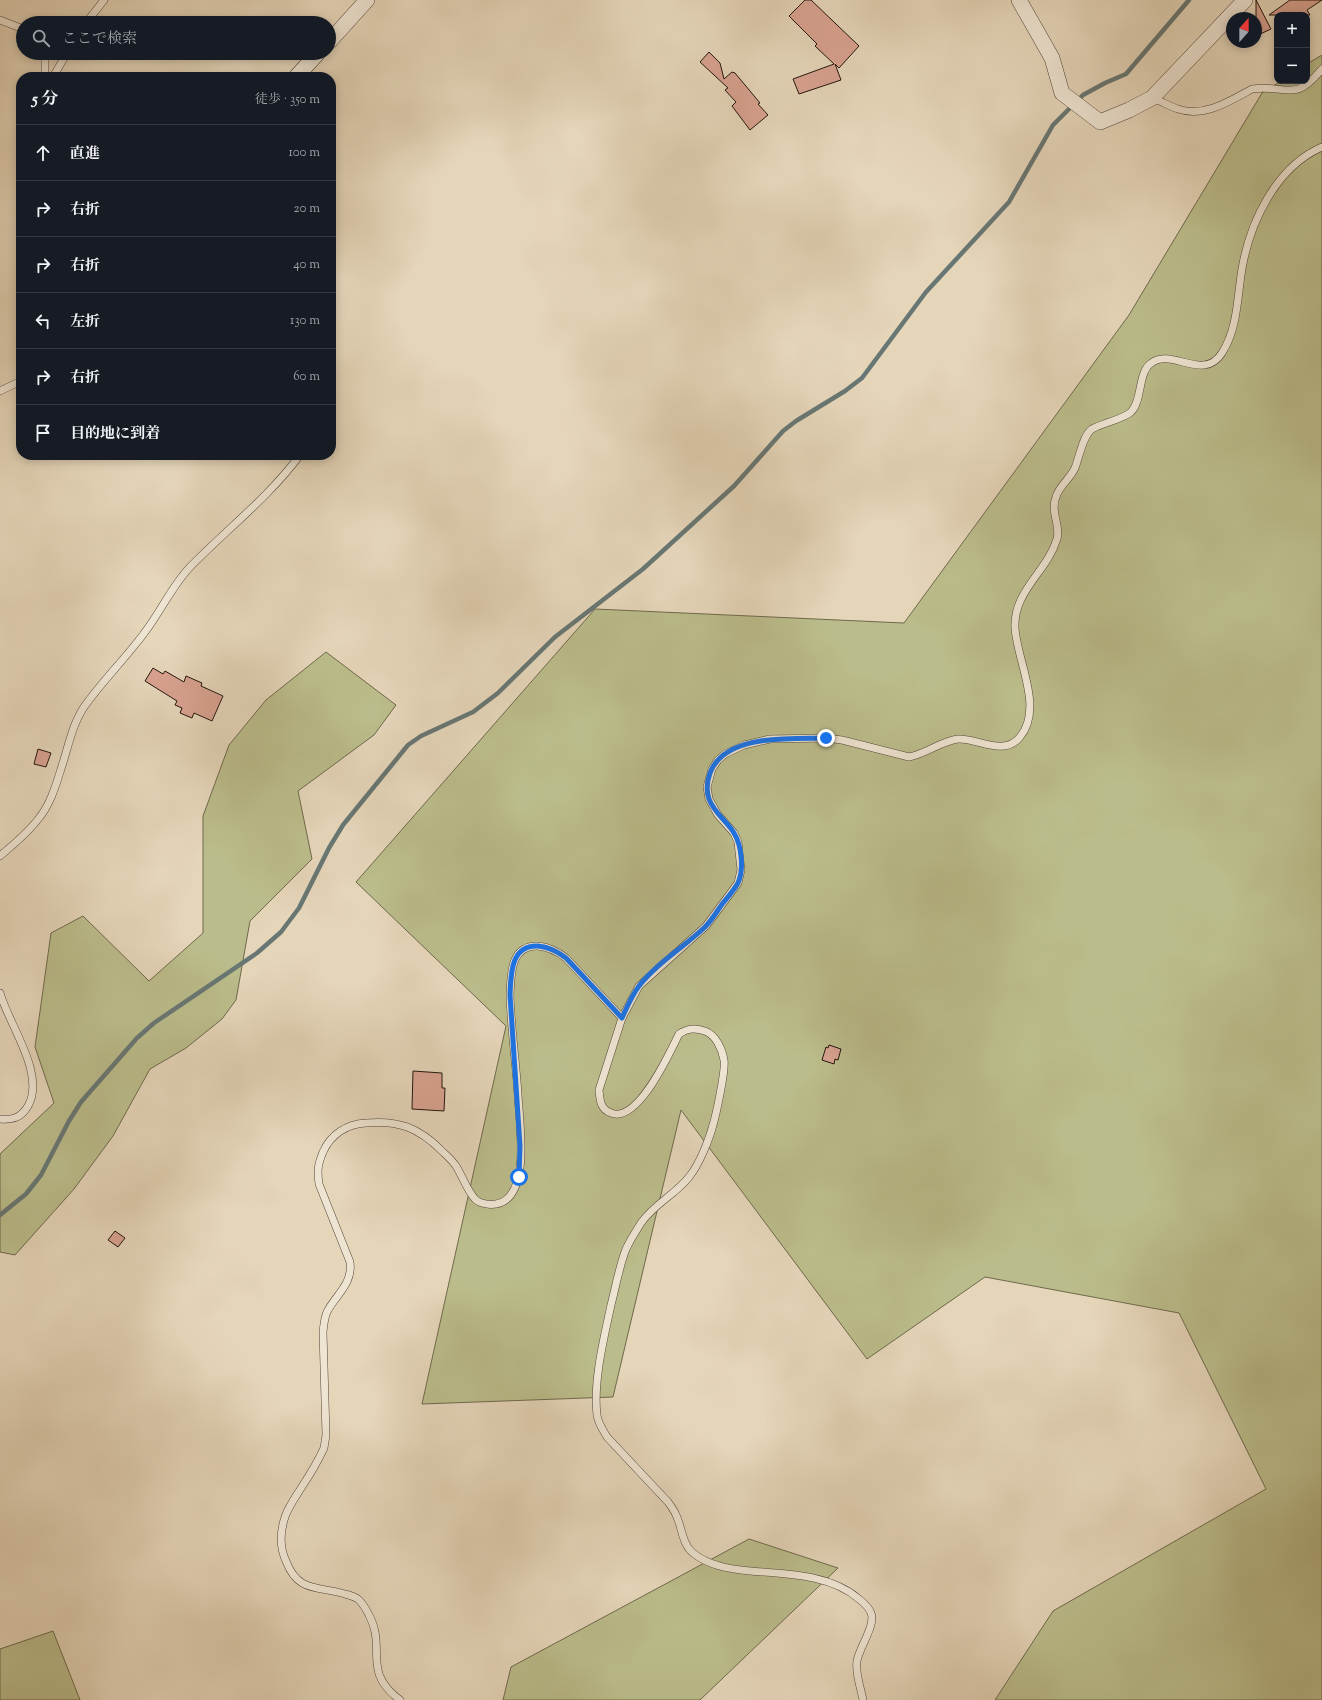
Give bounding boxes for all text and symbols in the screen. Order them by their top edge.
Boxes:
north arrow [1226,12,1262,48]
map controls [1274,12,1310,84]
button: + [1274,12,1310,48]
search box [16,16,336,60]
icon: search [30,27,52,49]
text: ここで検索 [62,29,137,50]
button: − [1274,48,1310,84]
text: 5 分 [32,88,58,112]
text: 徒歩 · 350 m [255,91,320,109]
icon: ahead [32,142,54,164]
text: 直進 [70,144,100,165]
text: 100 m [288,144,320,162]
icon: right [32,198,54,220]
text: 右折 [70,200,100,221]
text: 20 m [294,200,320,218]
icon: right [32,254,54,276]
text: 右折 [70,256,100,277]
text: 40 m [293,256,320,274]
icon: left [32,310,54,332]
text: 左折 [70,312,100,333]
text: 130 m [290,312,320,330]
icon: right [32,366,54,388]
text: 右折 [70,368,100,389]
text: 60 m [293,368,320,386]
icon: arrive [32,422,54,444]
text: 目的地に到着 [70,424,160,445]
route end [817,729,835,747]
route start [510,1168,528,1186]

